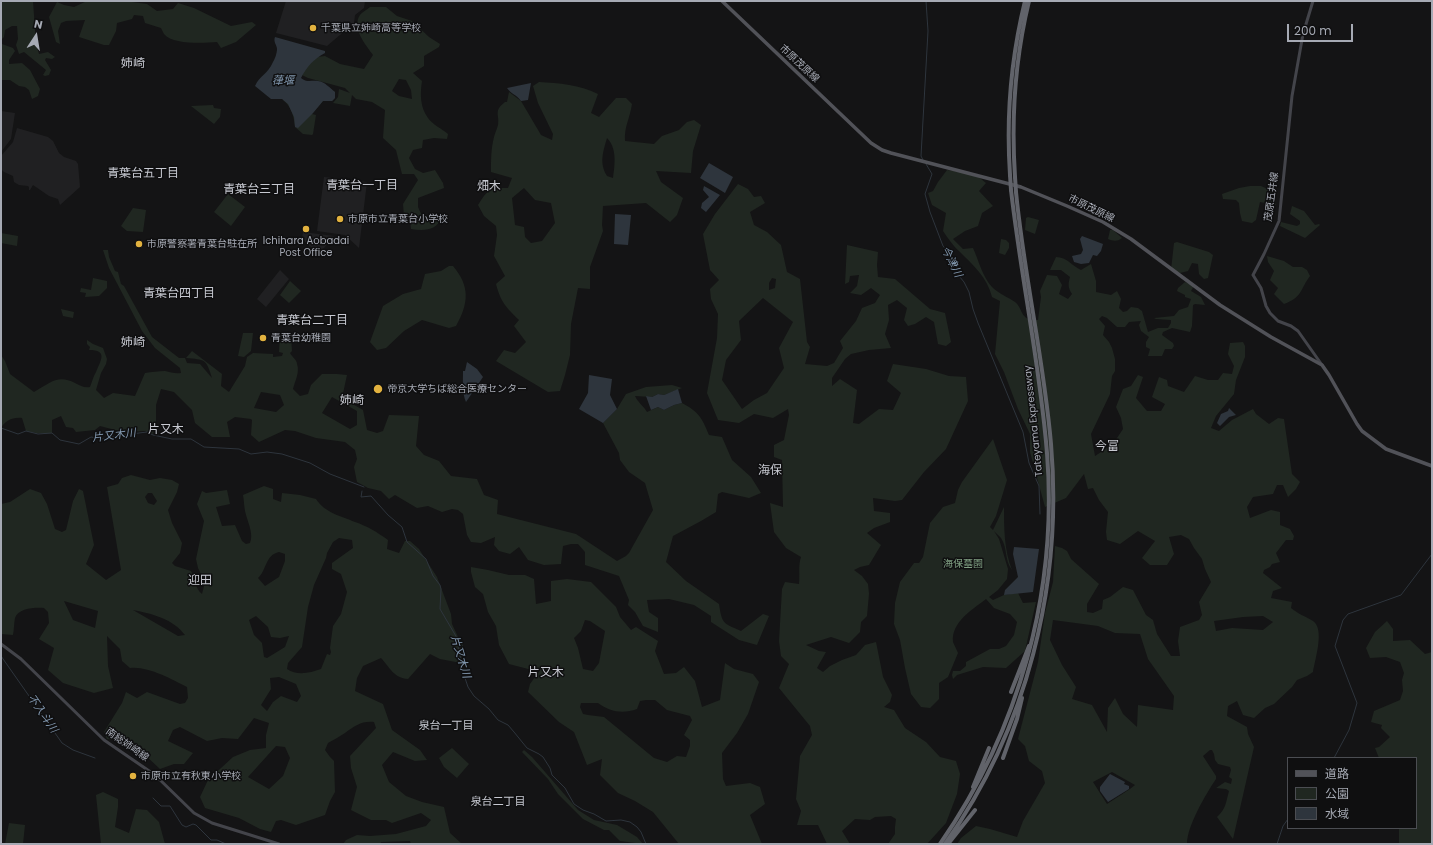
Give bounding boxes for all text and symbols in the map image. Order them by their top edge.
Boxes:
north arrow [16,16,56,56]
text: N [33,16,44,33]
scale bar [1289,16,1355,42]
place label: 千葉県立姉崎高等学校 [321,22,421,34]
text: 200 m [1294,22,1332,39]
marker: 千葉県立姉崎高等学校 [308,23,318,33]
street label: 市原茂原線 [777,43,821,85]
district label: 姉崎 [121,57,145,71]
water label: 葎堰 [272,74,294,88]
district label: 青葉台五丁目 [107,167,179,181]
street label: 茂原五井線 [1263,171,1281,223]
district label: 青葉台一丁目 [326,179,398,193]
district label: 畑木 [477,180,501,194]
district label: 青葉台三丁目 [223,183,295,197]
street label: 市原茂原線 [1066,193,1116,225]
place label: 市原市立青葉台小学校 [348,213,448,225]
marker: 市原市立青葉台小学校 [335,214,345,224]
marker: Ichihara Aobadai Post Office [301,224,311,234]
place label: Ichihara Aobadai Post Office [263,235,349,258]
place label: 市原警察署青葉台駐在所 [147,238,257,250]
marker: 市原警察署青葉台駐在所 [134,239,144,249]
water label: 今津川 [938,244,964,280]
district label: 青葉台四丁目 [143,287,215,301]
district label: 青葉台二丁目 [276,314,348,328]
place label: 青葉台幼稚園 [271,332,331,344]
marker: 青葉台幼稚園 [258,333,268,343]
district label: 姉崎 [121,336,145,350]
street label: Tateyama Expressway [1022,365,1046,477]
marker: 帝京大学ちば総合医療センター [372,383,384,395]
place label: 帝京大学ちば総合医療センター [387,383,527,395]
district label: 姉崎 [340,394,364,408]
district label: 片又木 [148,423,184,437]
water label: 片又木川 [91,427,137,445]
district label: 今富 [1095,440,1119,454]
district label: 海保 [758,464,782,478]
park label: 海保墓園 [943,558,983,570]
district label: 迎田 [188,574,212,588]
water label: 片又木川 [447,634,473,680]
district label: 片又木 [528,666,564,680]
water label: 不入斗川 [24,692,60,736]
district label: 泉台一丁目 [419,719,473,733]
street label: 南総姉崎線 [103,726,151,764]
legend [1287,757,1417,829]
text: 道路 [1325,765,1349,782]
place label: 市原市立有秋東小学校 [141,770,241,782]
marker: 市原市立有秋東小学校 [128,771,138,781]
text: 公園 [1325,785,1349,802]
district label: 泉台二丁目 [471,795,525,809]
text: 水域 [1325,805,1349,822]

